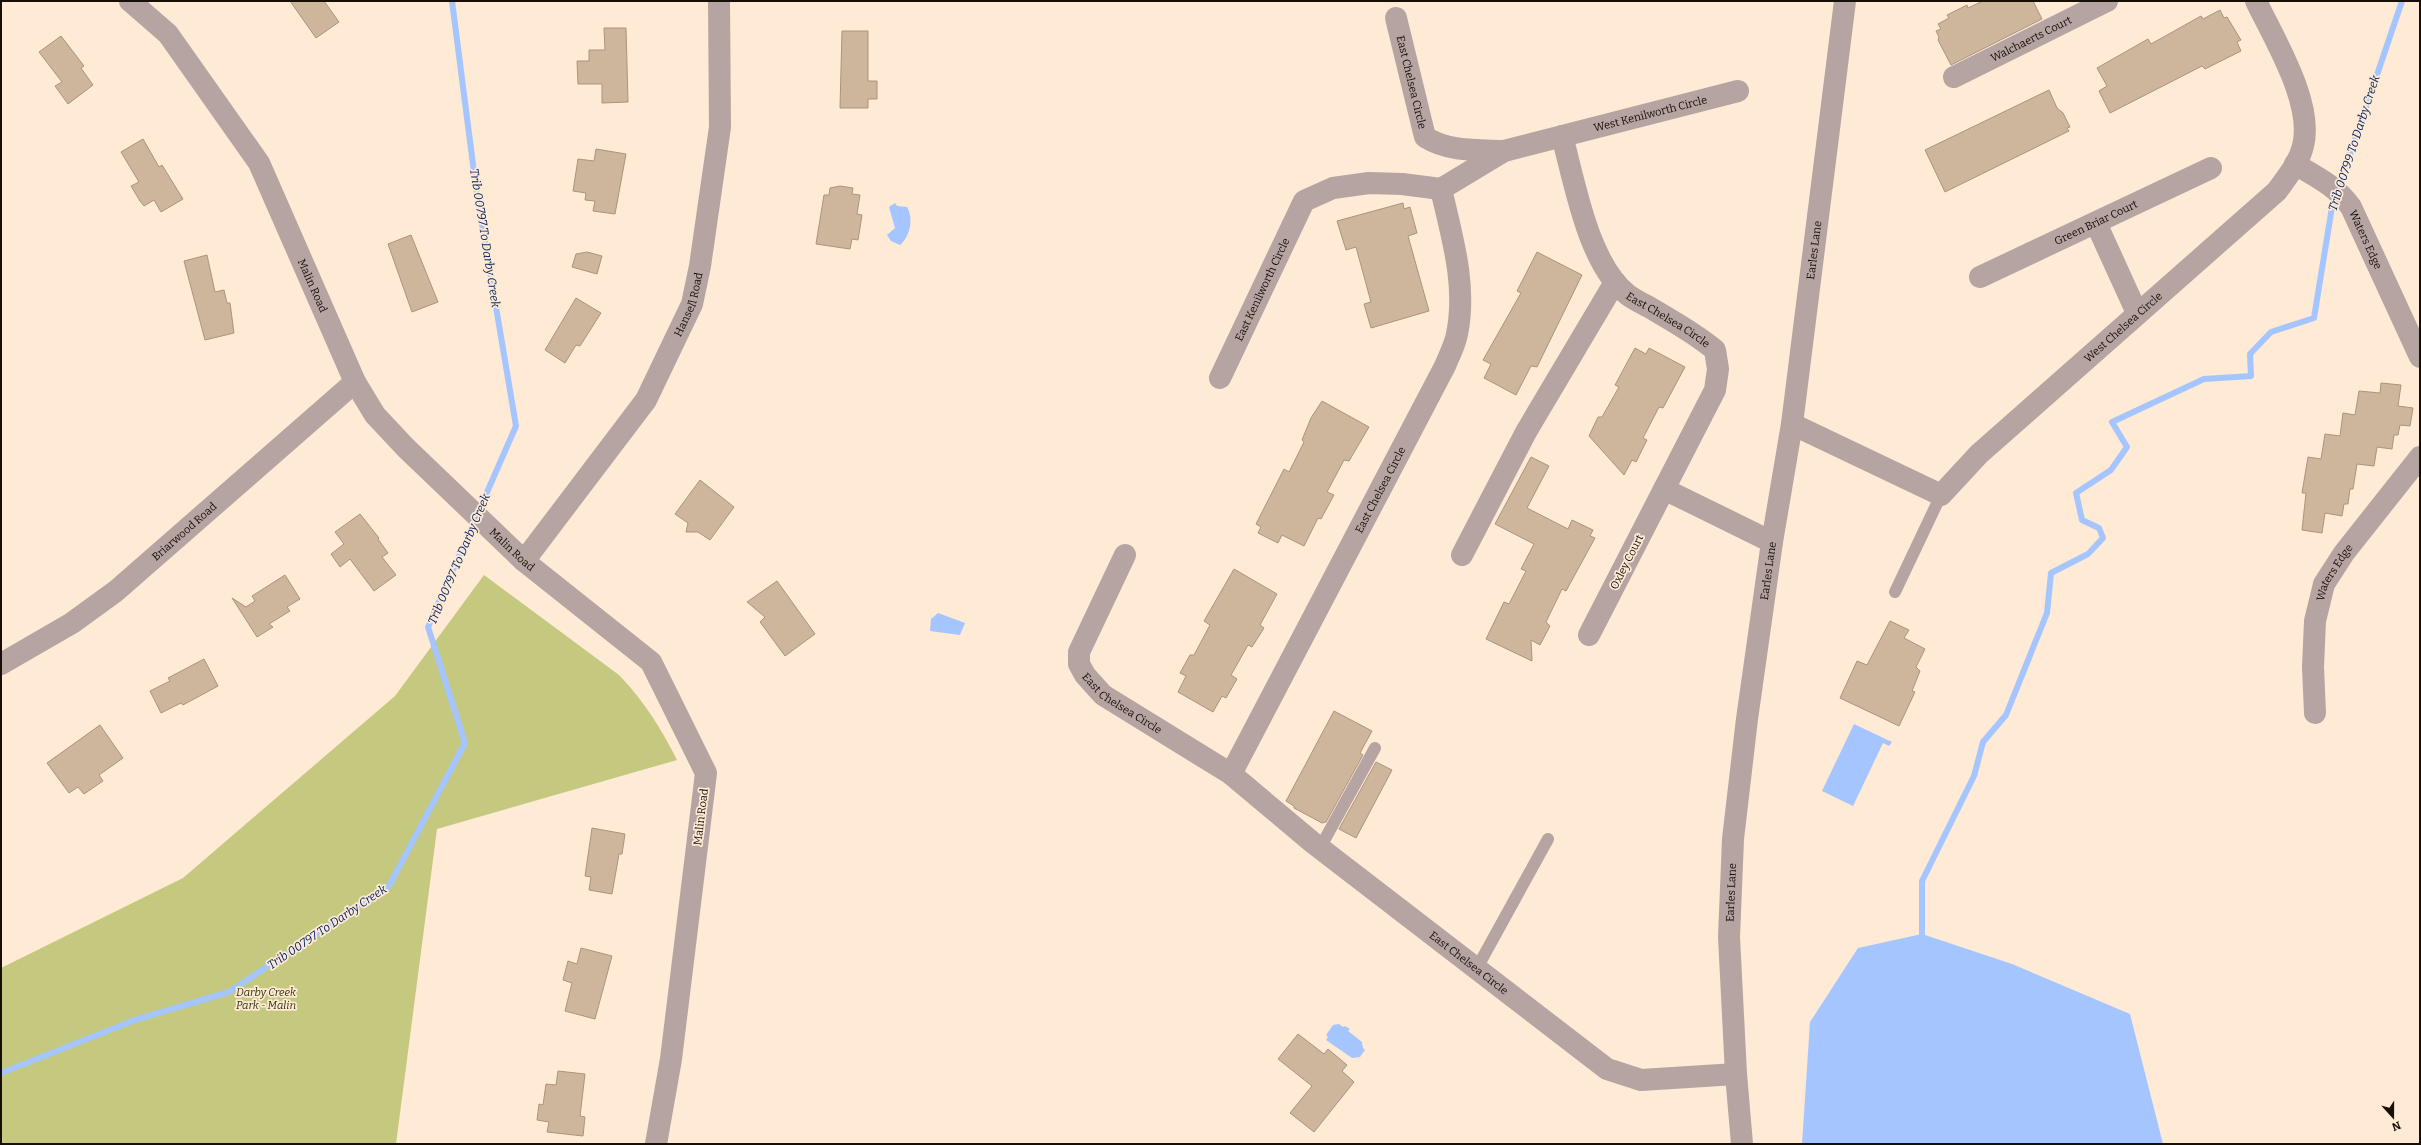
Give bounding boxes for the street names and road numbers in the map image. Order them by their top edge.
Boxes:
street label: Walchaerts Court [1988,13,2074,64]
street label: East Chelsea Circle [1394,34,1429,130]
street label: West Kenilworth Circle [1592,93,1708,134]
street label: Green Briar Court [2052,197,2140,248]
street label: Waters Edge [2347,208,2385,271]
street label: Earles Lane [1804,220,1824,280]
street label: East Kenilworth Circle [1232,236,1292,343]
street label: Malin Road [295,257,330,315]
street label: Hansell Road [671,271,705,338]
street label: East Chelsea Circle [1624,289,1713,350]
street label: West Chelsea Circle [2081,289,2165,365]
street label: East Chelsea Circle [1352,444,1408,535]
street label: Briarwood Road [149,499,220,563]
street label: Malin Road [487,525,538,574]
street label: Oxley Court [1608,532,1646,592]
street label: Earles Lane [1757,541,1778,601]
street label: Waters Edge [2314,541,2355,602]
street label: East Chelsea Circle [1080,670,1164,736]
street label: Malin Road [691,787,711,846]
street label: Earles Lane [1723,863,1739,922]
street label: East Chelsea Circle [1427,928,1511,997]

